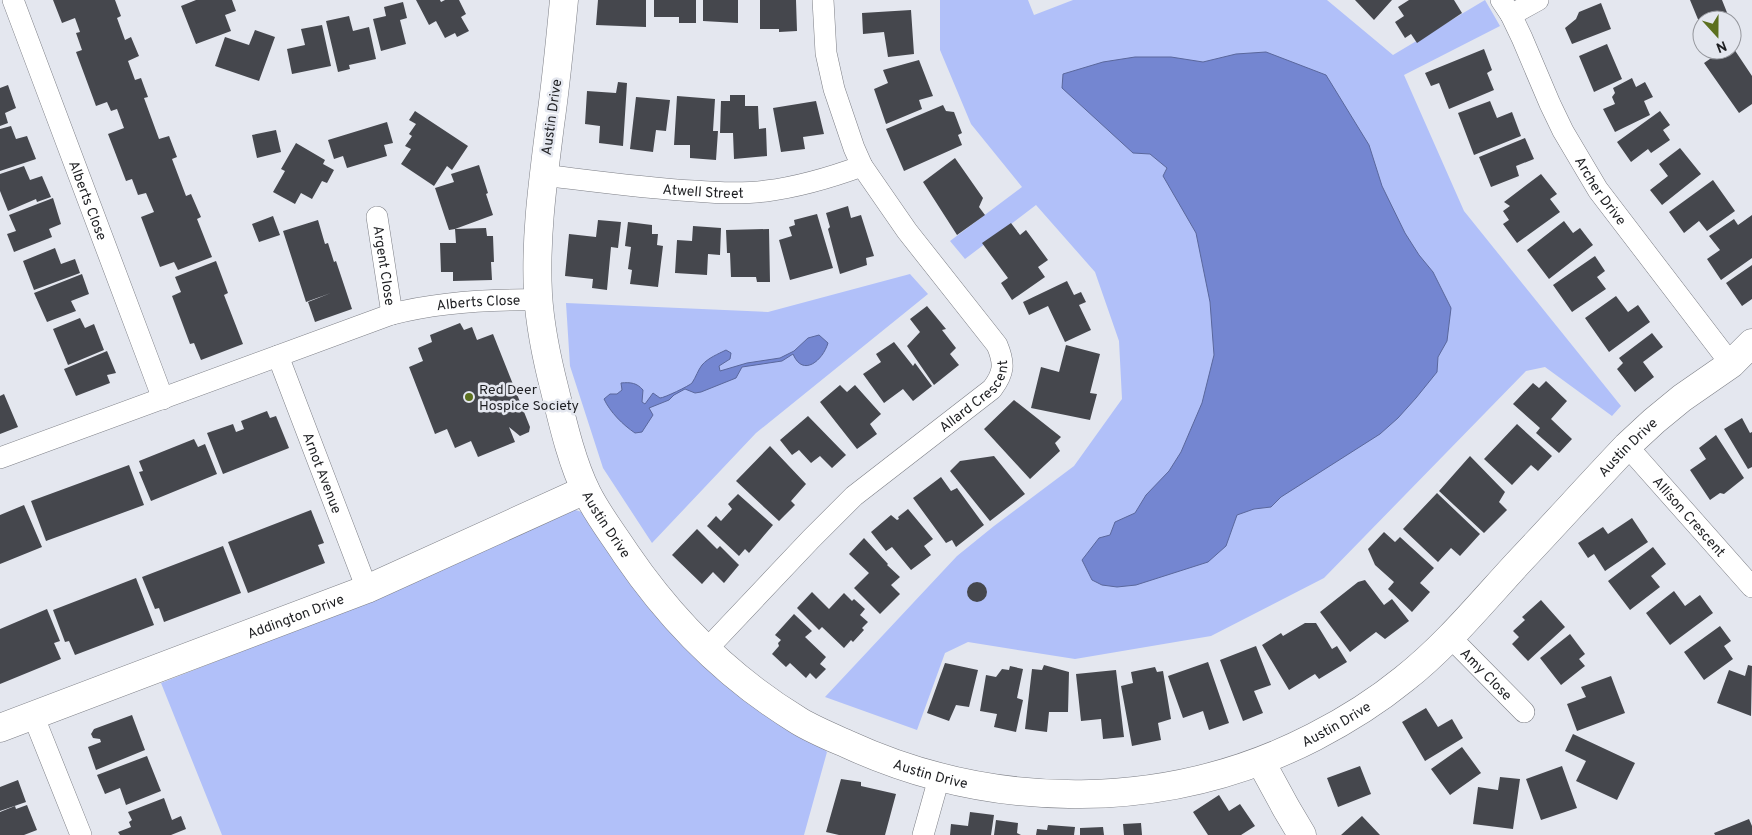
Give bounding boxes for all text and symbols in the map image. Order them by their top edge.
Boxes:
north arrow [1692,10,1742,60]
text: N [1713,36,1729,55]
street label: Austin Drive [539,78,566,156]
street label: Archer Drive [1570,154,1629,229]
street label: Alberts Close [64,158,110,243]
street label: Atwell Street [662,182,744,203]
street label: Argent Close [368,224,398,307]
street label: Alberts Close [436,293,520,315]
street label: Allard Crescent [936,359,1012,437]
place label: Red Deer Hospice Society [479,382,579,415]
marker: Red Deer Hospice Society [463,391,475,403]
street label: Austin Drive [1595,415,1662,481]
street label: Arnot Avenue [298,430,344,516]
street label: Allison Crescent [1648,474,1728,561]
street label: Austin Drive [577,488,633,562]
street label: Addington Drive [245,591,347,643]
street label: Amy Close [1456,645,1515,705]
street label: Austin Drive [1299,699,1375,752]
street label: Austin Drive [891,756,969,793]

